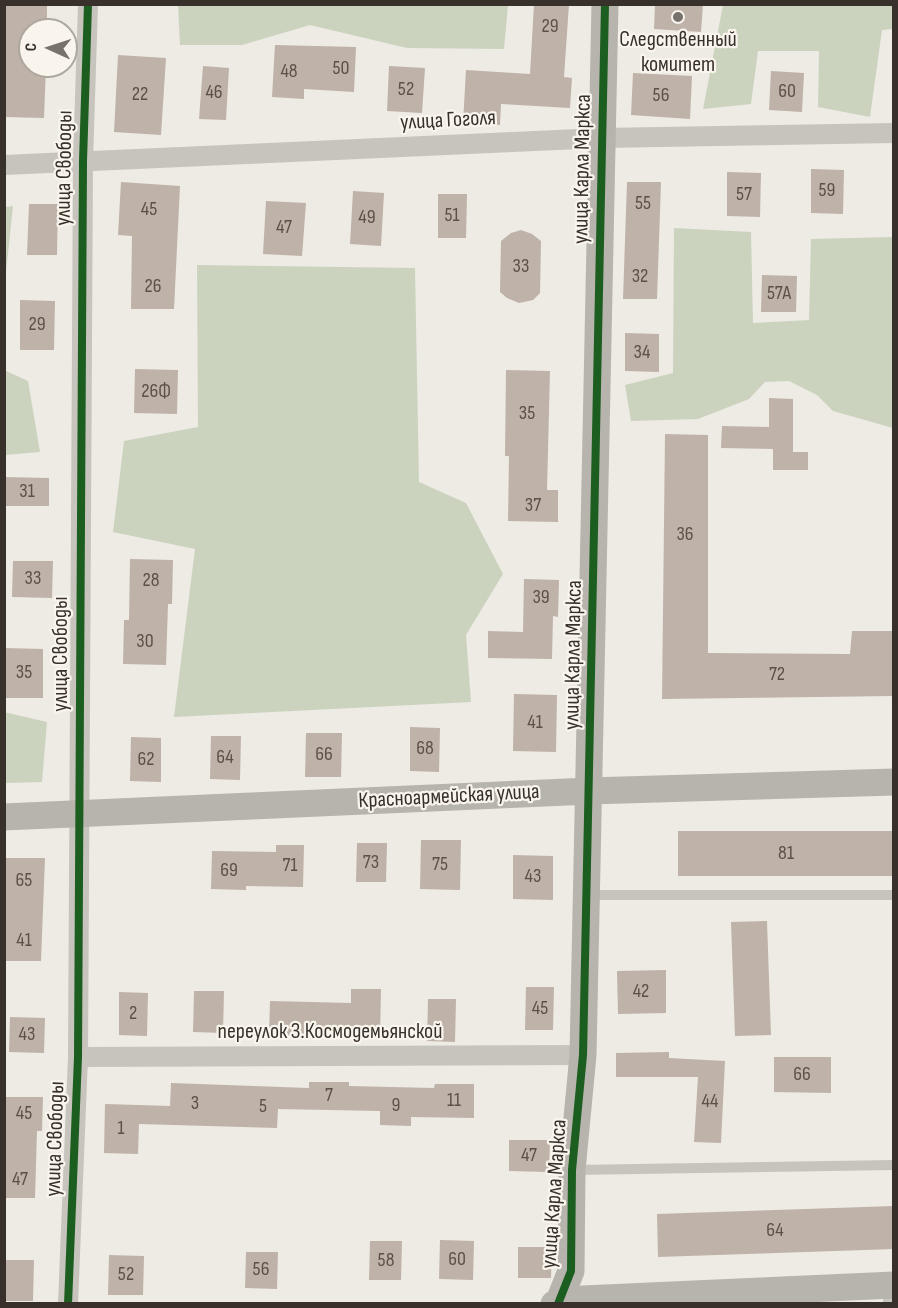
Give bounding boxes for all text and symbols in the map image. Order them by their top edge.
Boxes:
marker: Следственный комитет [671,10,685,24]
house number: 29 [541,15,559,39]
north arrow [18,18,78,78]
place label: Следственный комитет [619,27,737,78]
text: С [22,43,41,52]
house number: 50 [333,57,349,81]
house number: 48 [280,60,298,84]
house number: 52 [398,78,414,102]
house number: 60 [778,80,796,104]
house number: 46 [205,81,223,105]
house number: 22 [132,83,148,107]
house number: 56 [653,84,669,108]
street label: улица Карла Маркса [568,94,598,244]
street label: улица Гоголя [400,105,496,137]
street label: улица Свободы [51,110,79,226]
house number: 59 [819,179,835,203]
house number: 57 [736,183,752,207]
house number: 55 [635,192,651,216]
house number: 45 [141,198,157,222]
house number: 51 [444,204,460,228]
house number: 49 [358,206,376,230]
house number: 47 [276,216,292,240]
house number: 33 [513,255,529,279]
house number: 32 [632,265,648,289]
house number: 26 [145,275,161,299]
house number: 57А [767,282,791,306]
house number: 29 [28,313,46,337]
house number: 34 [634,341,650,365]
house number: 26Ф [141,380,171,404]
house number: 35 [519,402,535,426]
house number: 31 [19,480,35,504]
house number: 37 [525,494,541,518]
house number: 36 [676,523,694,547]
house number: 33 [25,567,41,591]
house number: 28 [143,569,159,593]
street label: улица Карла Маркса [559,580,589,730]
house number: 39 [532,586,550,610]
street label: улица Свободы [48,596,74,712]
house number: 30 [136,630,154,654]
house number: 35 [16,661,32,685]
house number: 72 [769,663,785,687]
house number: 41 [527,711,543,735]
house number: 68 [416,737,434,761]
house number: 66 [315,743,333,767]
house number: 64 [216,746,234,770]
house number: 62 [137,748,155,772]
street label: Красноармейская улица [358,779,540,815]
house number: 81 [778,842,794,866]
house number: 73 [363,851,379,875]
house number: 75 [432,853,448,877]
house number: 71 [282,854,298,878]
house number: 69 [220,859,238,883]
house number: 43 [525,865,541,889]
house number: 65 [16,869,32,893]
house number: 41 [16,929,32,953]
house number: 42 [633,980,649,1004]
house number: 45 [532,997,548,1021]
house number: 2 [129,1002,137,1026]
street label: переулок З.Космодемьянской [218,1019,442,1045]
house number: 43 [19,1023,35,1047]
house number: 66 [793,1063,811,1087]
street label: улица Свободы [41,1081,71,1197]
house number: 7 [325,1084,333,1108]
house number: 11 [447,1089,461,1113]
house number: 44 [702,1090,718,1114]
house number: 3 [191,1092,199,1116]
house number: 9 [392,1094,400,1118]
house number: 5 [259,1095,267,1119]
house number: 45 [16,1102,32,1126]
house number: 1 [118,1117,124,1141]
street label: улица Карла Маркса [537,1118,573,1270]
house number: 47 [521,1144,537,1168]
house number: 47 [12,1168,28,1192]
house number: 64 [766,1219,784,1243]
house number: 60 [448,1248,466,1272]
house number: 58 [378,1249,394,1273]
house number: 56 [253,1258,269,1282]
house number: 52 [118,1263,134,1287]

